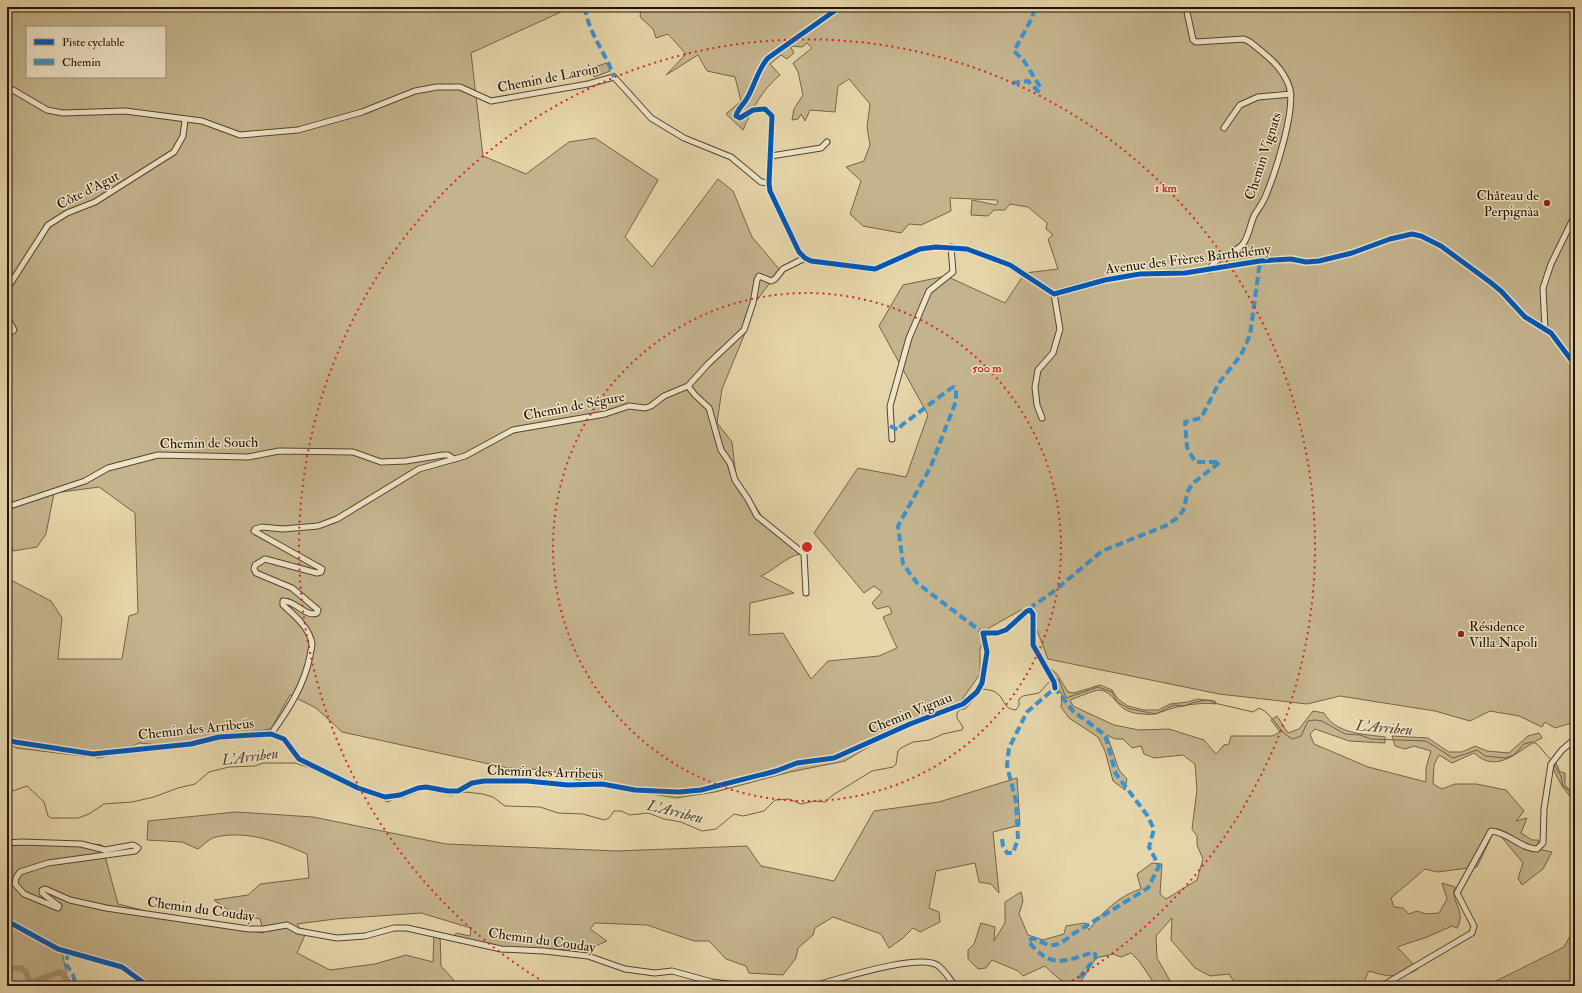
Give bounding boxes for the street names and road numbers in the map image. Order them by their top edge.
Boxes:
street label: Chemin de Laroin [496,60,600,96]
street label: Chemin Vignats [1241,110,1285,202]
street label: Côte d'Agut [54,167,123,213]
street label: Avenue des Frères Barthélémy [1103,240,1273,279]
street label: Chemin de Ségure [522,388,626,424]
street label: Chemin de Souch [160,434,259,452]
street label: Chemin Vignau [866,688,954,738]
street label: Chemin des Arribeüs [137,714,255,744]
street label: Chemin des Arribeüs [487,761,604,783]
street label: Chemin du Couday [146,893,257,926]
street label: Chemin du Couday [487,924,598,957]

